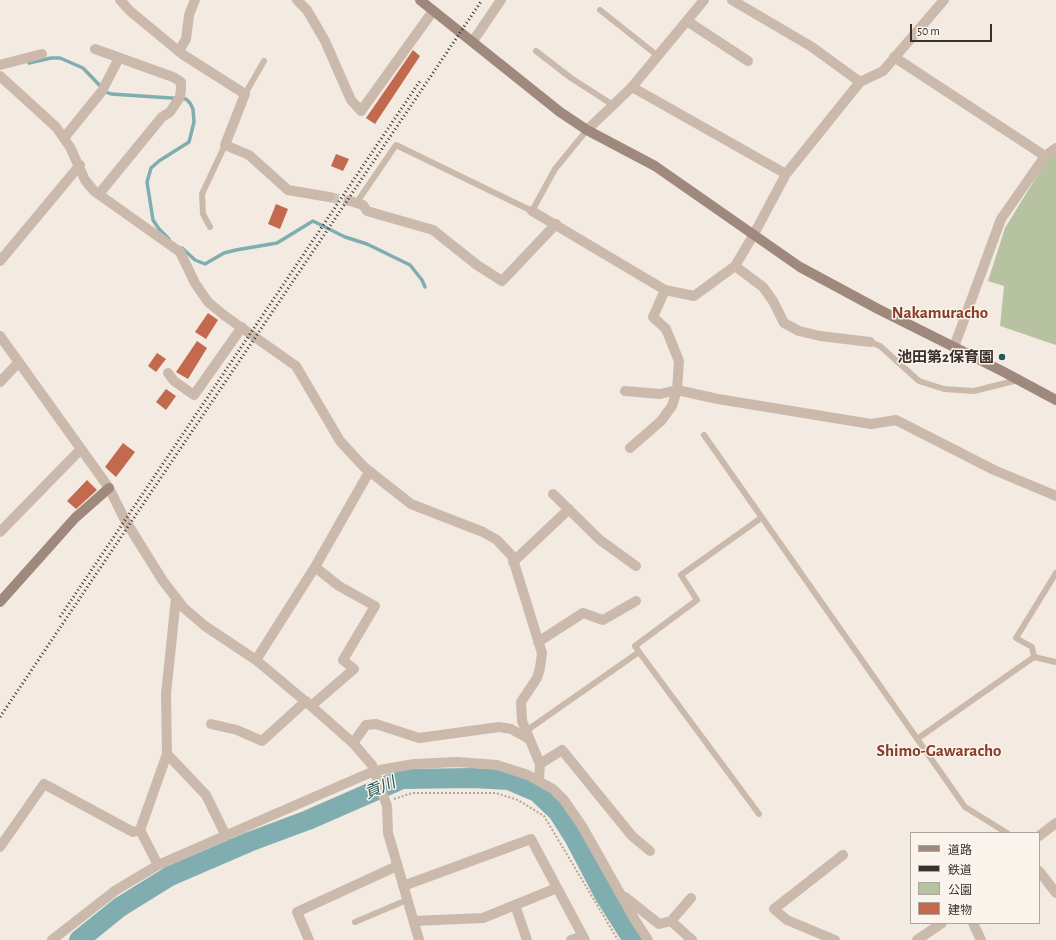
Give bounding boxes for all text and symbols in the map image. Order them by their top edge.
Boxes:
scale bar [912,16,994,42]
text: 50 m [917,25,940,37]
district label: Nakamuracho [892,303,988,323]
place label: 池田第2保育園 [897,348,994,366]
marker: 池田第2保育園 [997,352,1007,362]
district label: Shimo-Gawaracho [877,741,1001,761]
water label: 貢川 [362,773,398,803]
legend [910,832,1040,924]
text: 道路 [948,844,972,856]
text: 鉄道 [948,864,972,876]
text: 公園 [948,884,972,896]
text: 建物 [948,904,972,916]

